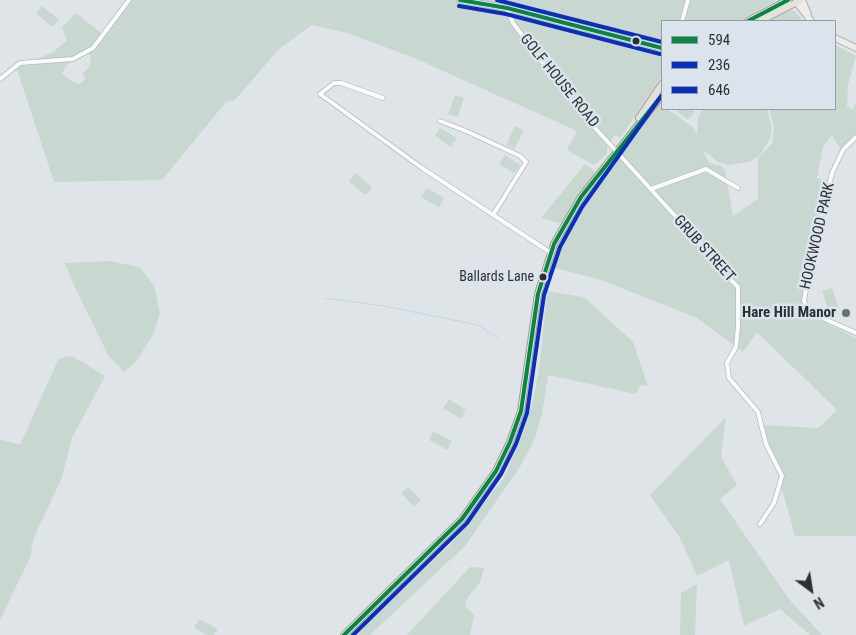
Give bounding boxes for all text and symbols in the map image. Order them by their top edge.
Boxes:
legend [661,20,836,110]
street label: GOLF HOUSE ROAD [516,31,602,131]
text: 594 [708,31,730,49]
unlabelled marker [631,36,641,46]
text: 236 [708,56,730,74]
text: 646 [708,81,730,99]
street label: HOOKWOOD PARK [797,181,839,291]
street label: GRUB STREET [669,212,739,286]
place label: Ballards Lane [459,269,534,285]
marker: Ballards Lane [538,272,548,282]
place label: Hare Hill Manor [742,304,836,322]
marker: Hare Hill Manor [840,307,852,319]
north arrow [786,565,836,615]
text: N [811,594,827,612]

